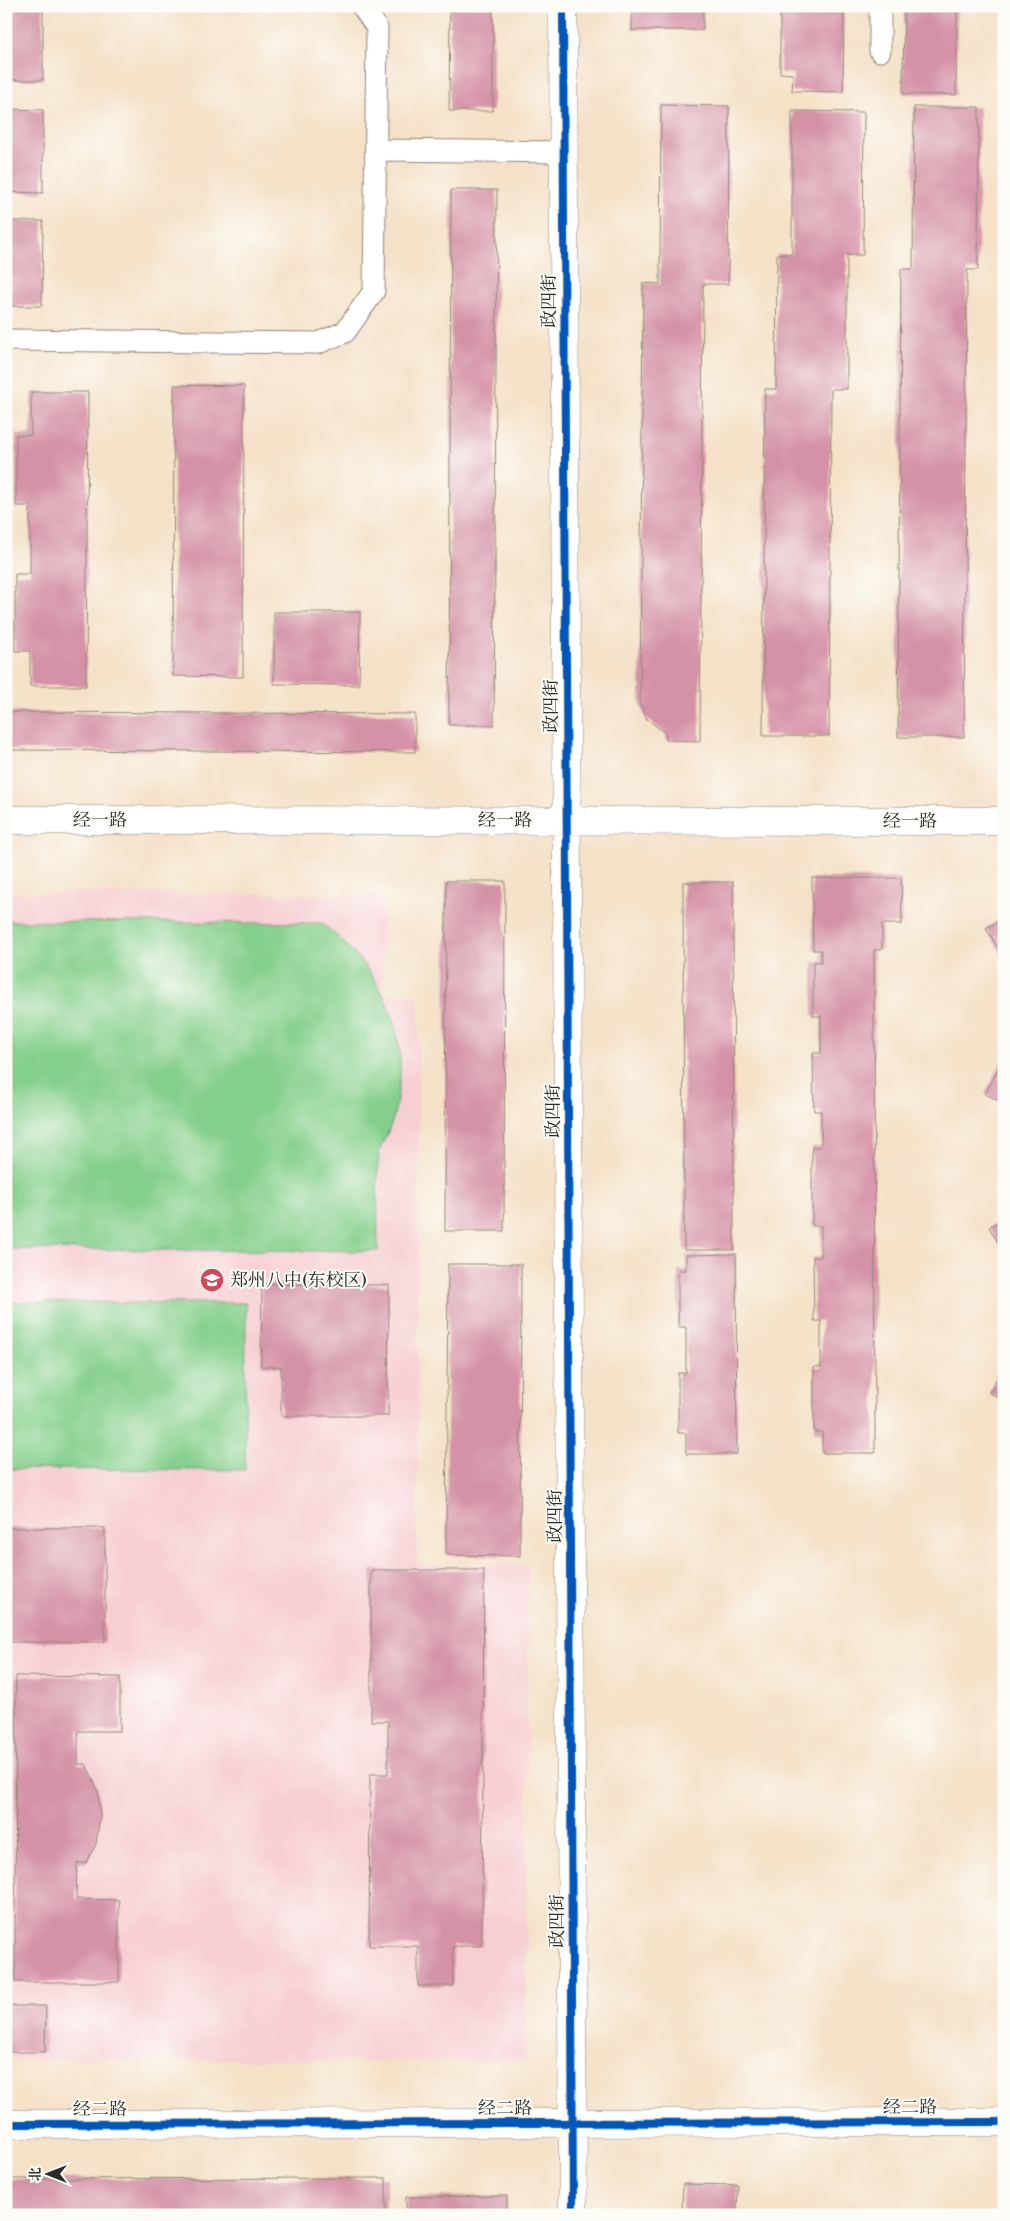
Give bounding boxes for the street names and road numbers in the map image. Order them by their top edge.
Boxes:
street label: 政四街 [538,274,561,328]
street label: 政四街 [540,679,563,733]
street label: 经一路 [73,809,127,832]
street label: 经一路 [478,809,532,832]
street label: 经一路 [883,810,937,833]
street label: 政四街 [542,1084,565,1138]
street label: 政四街 [544,1489,567,1543]
street label: 政四街 [546,1894,569,1948]
street label: 经二路 [883,2096,937,2119]
street label: 经二路 [478,2097,532,2120]
street label: 经二路 [73,2098,127,2121]

